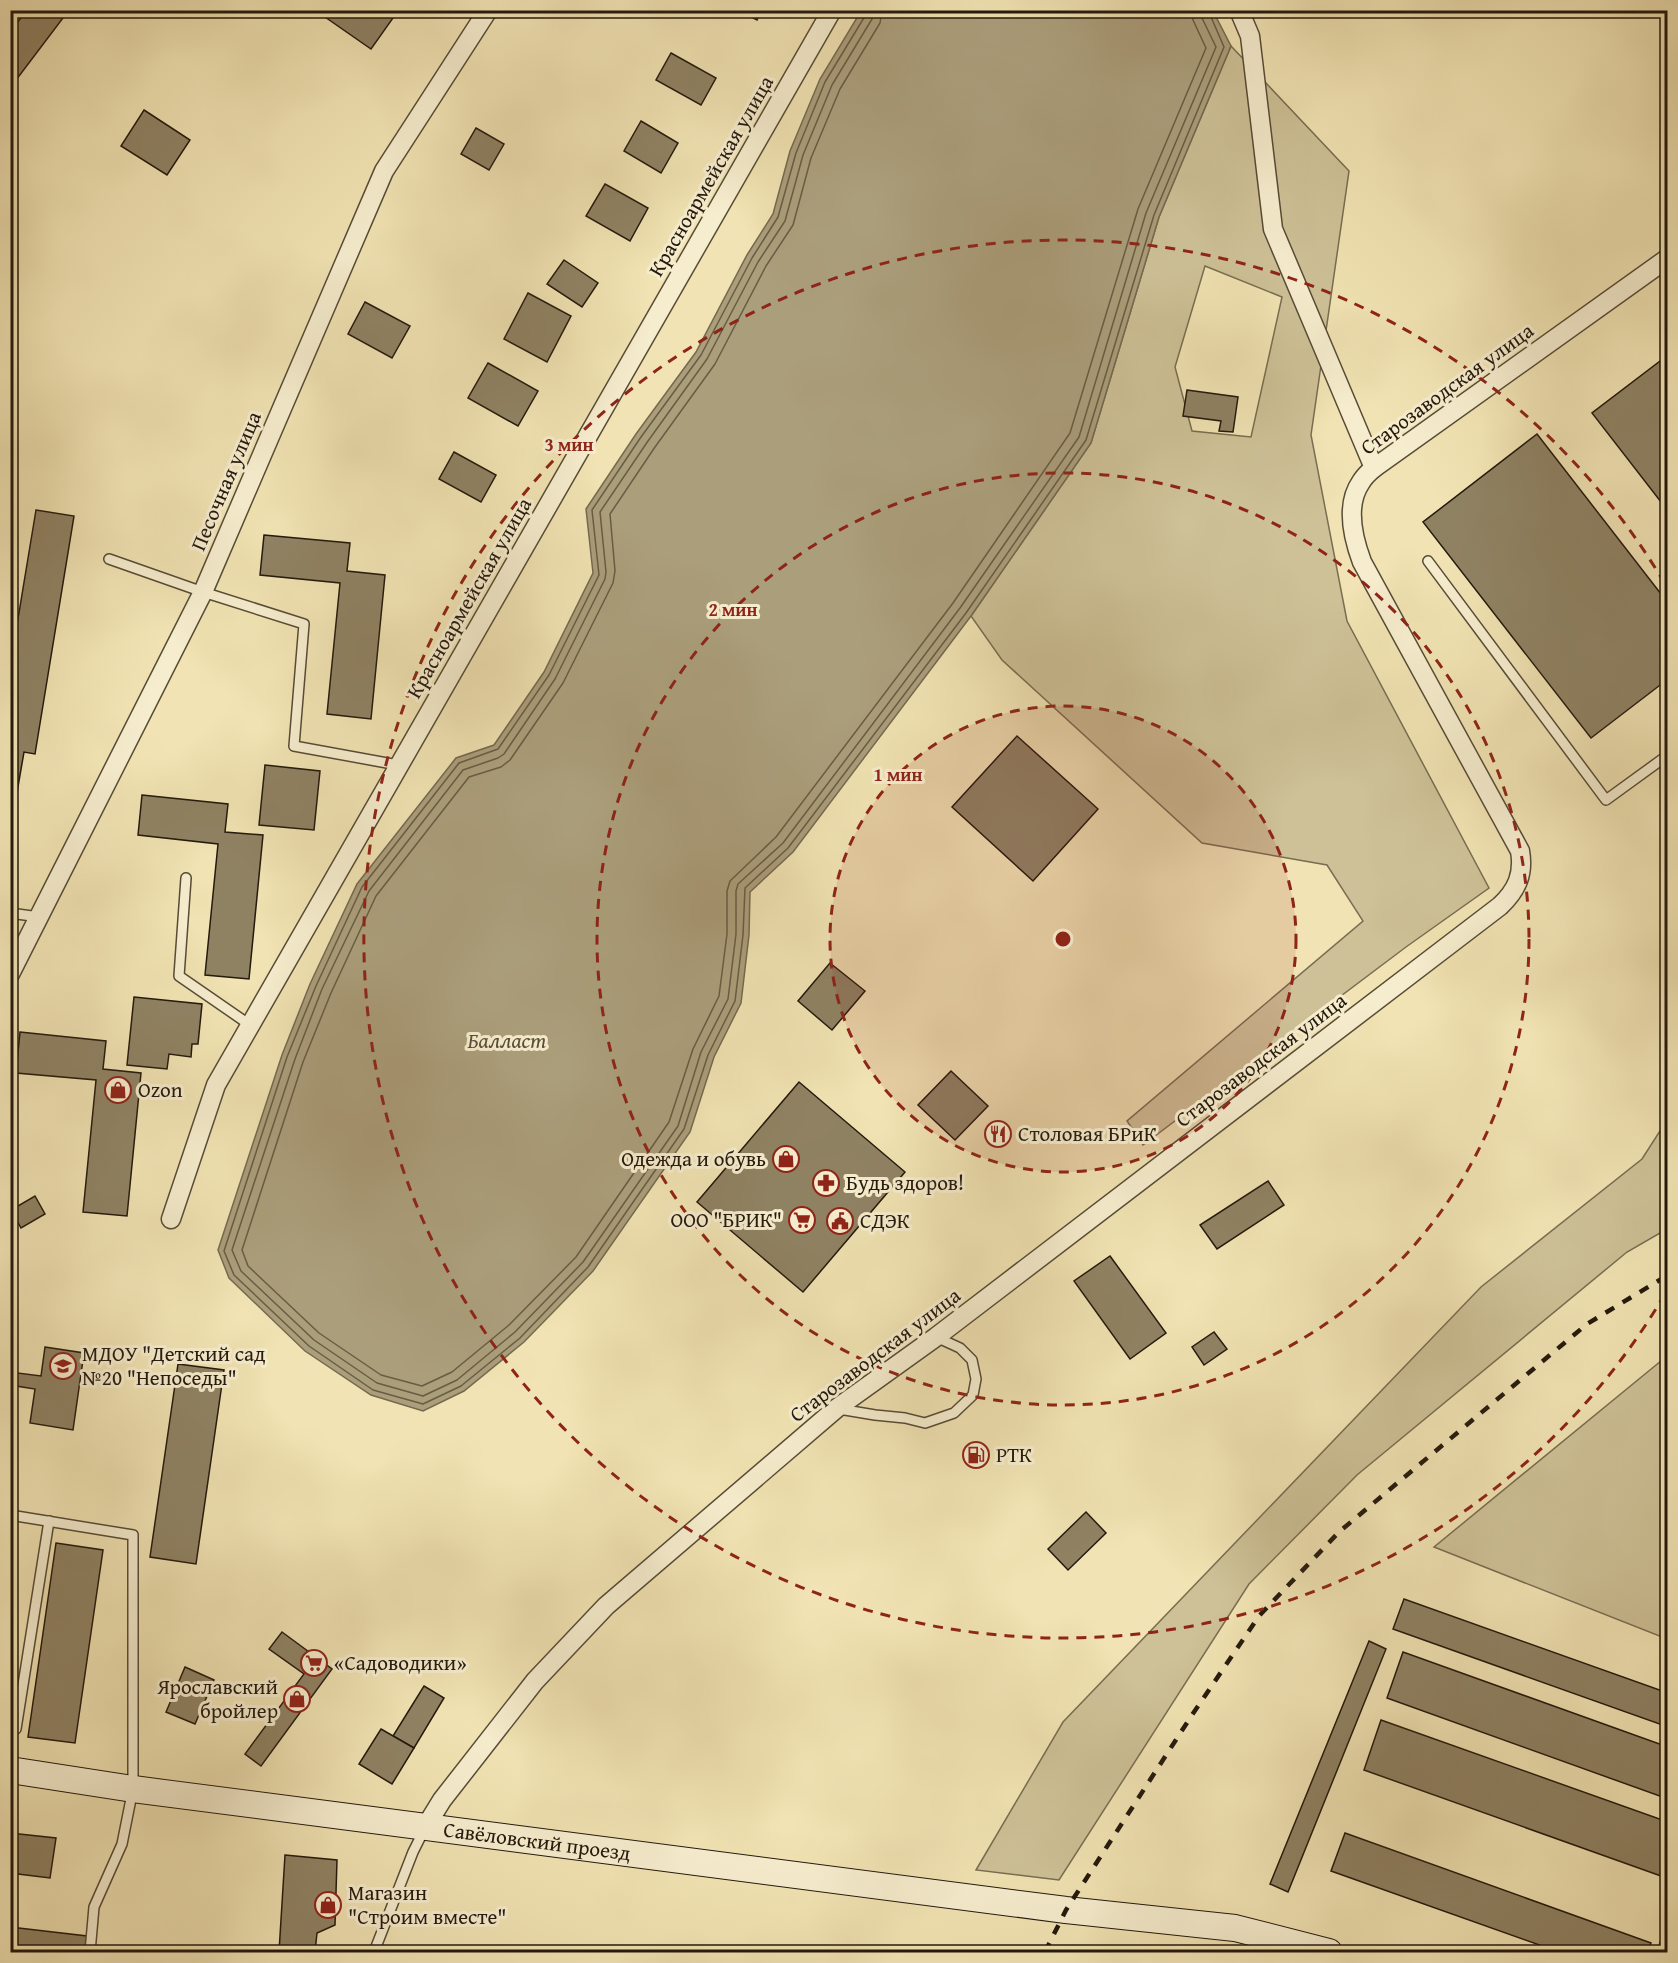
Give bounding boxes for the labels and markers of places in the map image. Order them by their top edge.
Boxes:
centre of rings [1053,929,1073,949]
place label: Ozon [138,1074,183,1105]
shop icon: Ozon [103,1075,133,1105]
place label: Столовая БРиК [1018,1118,1157,1149]
restaurant icon: Столовая БРиК [983,1119,1013,1149]
place label: Одежда и обувь [621,1143,766,1174]
shop icon: Одежда и обувь [771,1144,801,1174]
place label: Будь здоров! [846,1167,964,1198]
pharmacy icon: Будь здоров! [811,1168,841,1198]
place label: ООО "БРИК" [670,1204,782,1235]
supermarket icon: ООО "БРИК" [787,1205,817,1235]
place label: СДЭК [860,1205,910,1236]
public building icon: СДЭК [825,1206,855,1236]
place label: МДОУ "Детский сад №20 "Непоседы" [82,1338,266,1393]
school or university icon: МДОУ "Детский сад №20 "Непоседы" [48,1351,78,1381]
place label: РТК [996,1439,1032,1470]
fuel station icon: РТК [961,1440,991,1470]
place label: «Садоводики» [334,1647,467,1678]
supermarket icon: «Садоводики» [299,1648,329,1678]
place label: Ярославский бройлер [156,1671,278,1726]
shop icon: Ярославский бройлер [282,1684,312,1714]
place label: Магазин "Строим вместе" [348,1877,507,1932]
shop icon: Магазин "Строим вместе" [313,1890,343,1920]

